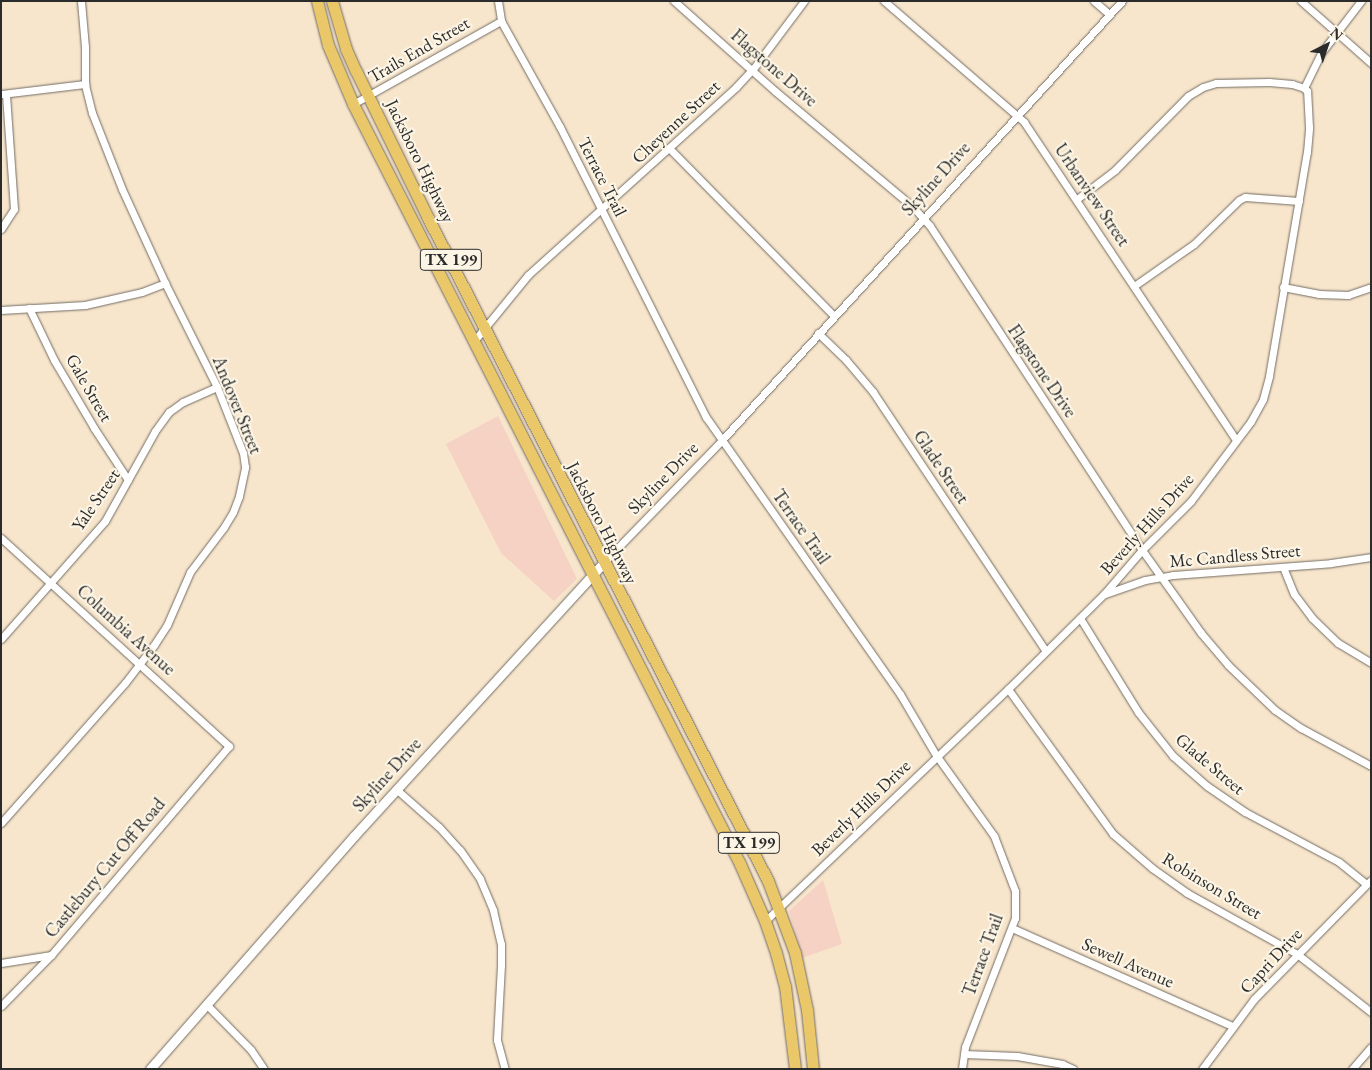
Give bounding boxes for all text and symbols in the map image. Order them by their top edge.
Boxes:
street label: Trails End Street [364,12,474,88]
north arrow [1302,20,1352,70]
text: N [1327,23,1347,44]
street label: Flagstone Drive [726,25,822,111]
street label: Cheyenne Street [627,76,725,168]
street label: Jacksboro Highway [381,96,459,226]
street label: Terrace Trail [573,134,631,220]
street label: Skyline Drive [897,138,975,220]
street label: Urbanview Street [1050,140,1134,250]
road number: TX 199 [420,246,482,274]
street label: Flagstone Drive [1003,320,1081,422]
street label: Gale Street [61,350,117,426]
street label: Andover Street [208,353,266,457]
street label: Glade Street [909,426,973,508]
street label: Skyline Drive [623,437,703,519]
street label: Jacksboro Highway [562,458,642,588]
street label: Yale Street [67,465,125,535]
street label: Beverly Hills Drive [1096,469,1198,579]
street label: Terrace Trail [767,486,835,568]
street label: Mc Candless Street [1169,540,1301,572]
street label: Columbia Avenue [72,580,180,680]
street label: Glade Street [1171,729,1249,799]
street label: Skyline Drive [348,734,426,816]
street label: Beverly Hills Drive [807,755,915,861]
street label: Castlebury Cut Off Road [40,794,170,942]
road number: TX 199 [718,830,780,856]
street label: Robinson Street [1158,848,1266,924]
street label: Terrace Trail [958,911,1008,999]
street label: Capri Drive [1235,924,1307,998]
street label: Sewell Avenue [1079,933,1177,993]

